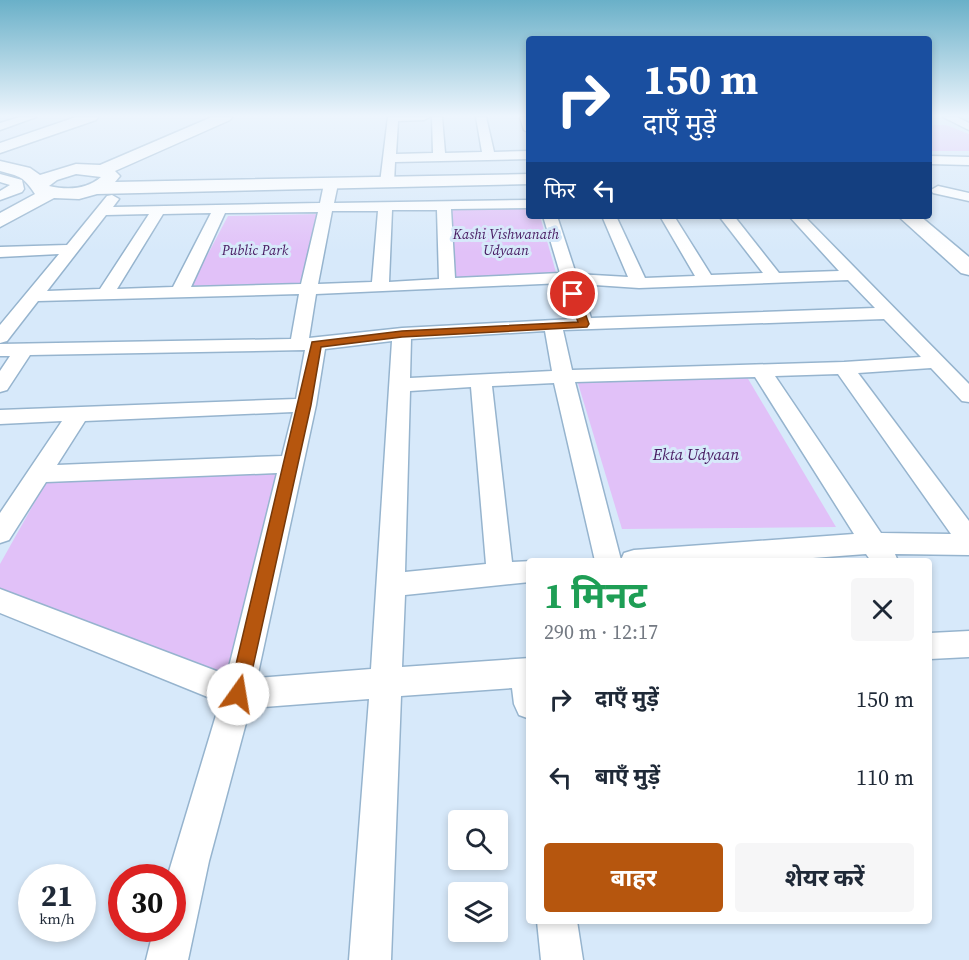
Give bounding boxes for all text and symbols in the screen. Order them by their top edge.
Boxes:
text: 150 m [643,50,758,108]
icon: right [544,60,622,138]
text: दाएँ मुड़ें [643,105,716,142]
icon: left [588,174,621,207]
text: फिर [544,175,576,205]
park label: Kashi Vishwanath Udyaan [452,224,560,260]
park label: Public Park [221,240,289,260]
pin [547,268,598,319]
icon: arrive [556,277,589,310]
park label: Ekta Udyaan [652,443,739,465]
text: 1 मिनट [544,571,647,620]
button: close [851,578,914,641]
text: 290 m · 12:17 [544,618,658,646]
position arrow [206,662,270,726]
icon: right [544,683,577,716]
text: दाएँ मुड़ें [595,683,659,713]
text: 150 m [856,684,914,714]
icon: left [544,761,577,794]
text: बाएँ मुड़ें [595,761,660,791]
text: 110 m [856,762,914,792]
map controls [448,810,508,942]
button: search [448,810,508,870]
button: बाहर [544,843,723,912]
button: शेयर करें [735,843,914,912]
speed limit sign: 30 [108,864,186,942]
text: 21 [41,875,73,916]
button: layers [448,882,508,942]
text: km/h [39,908,75,929]

